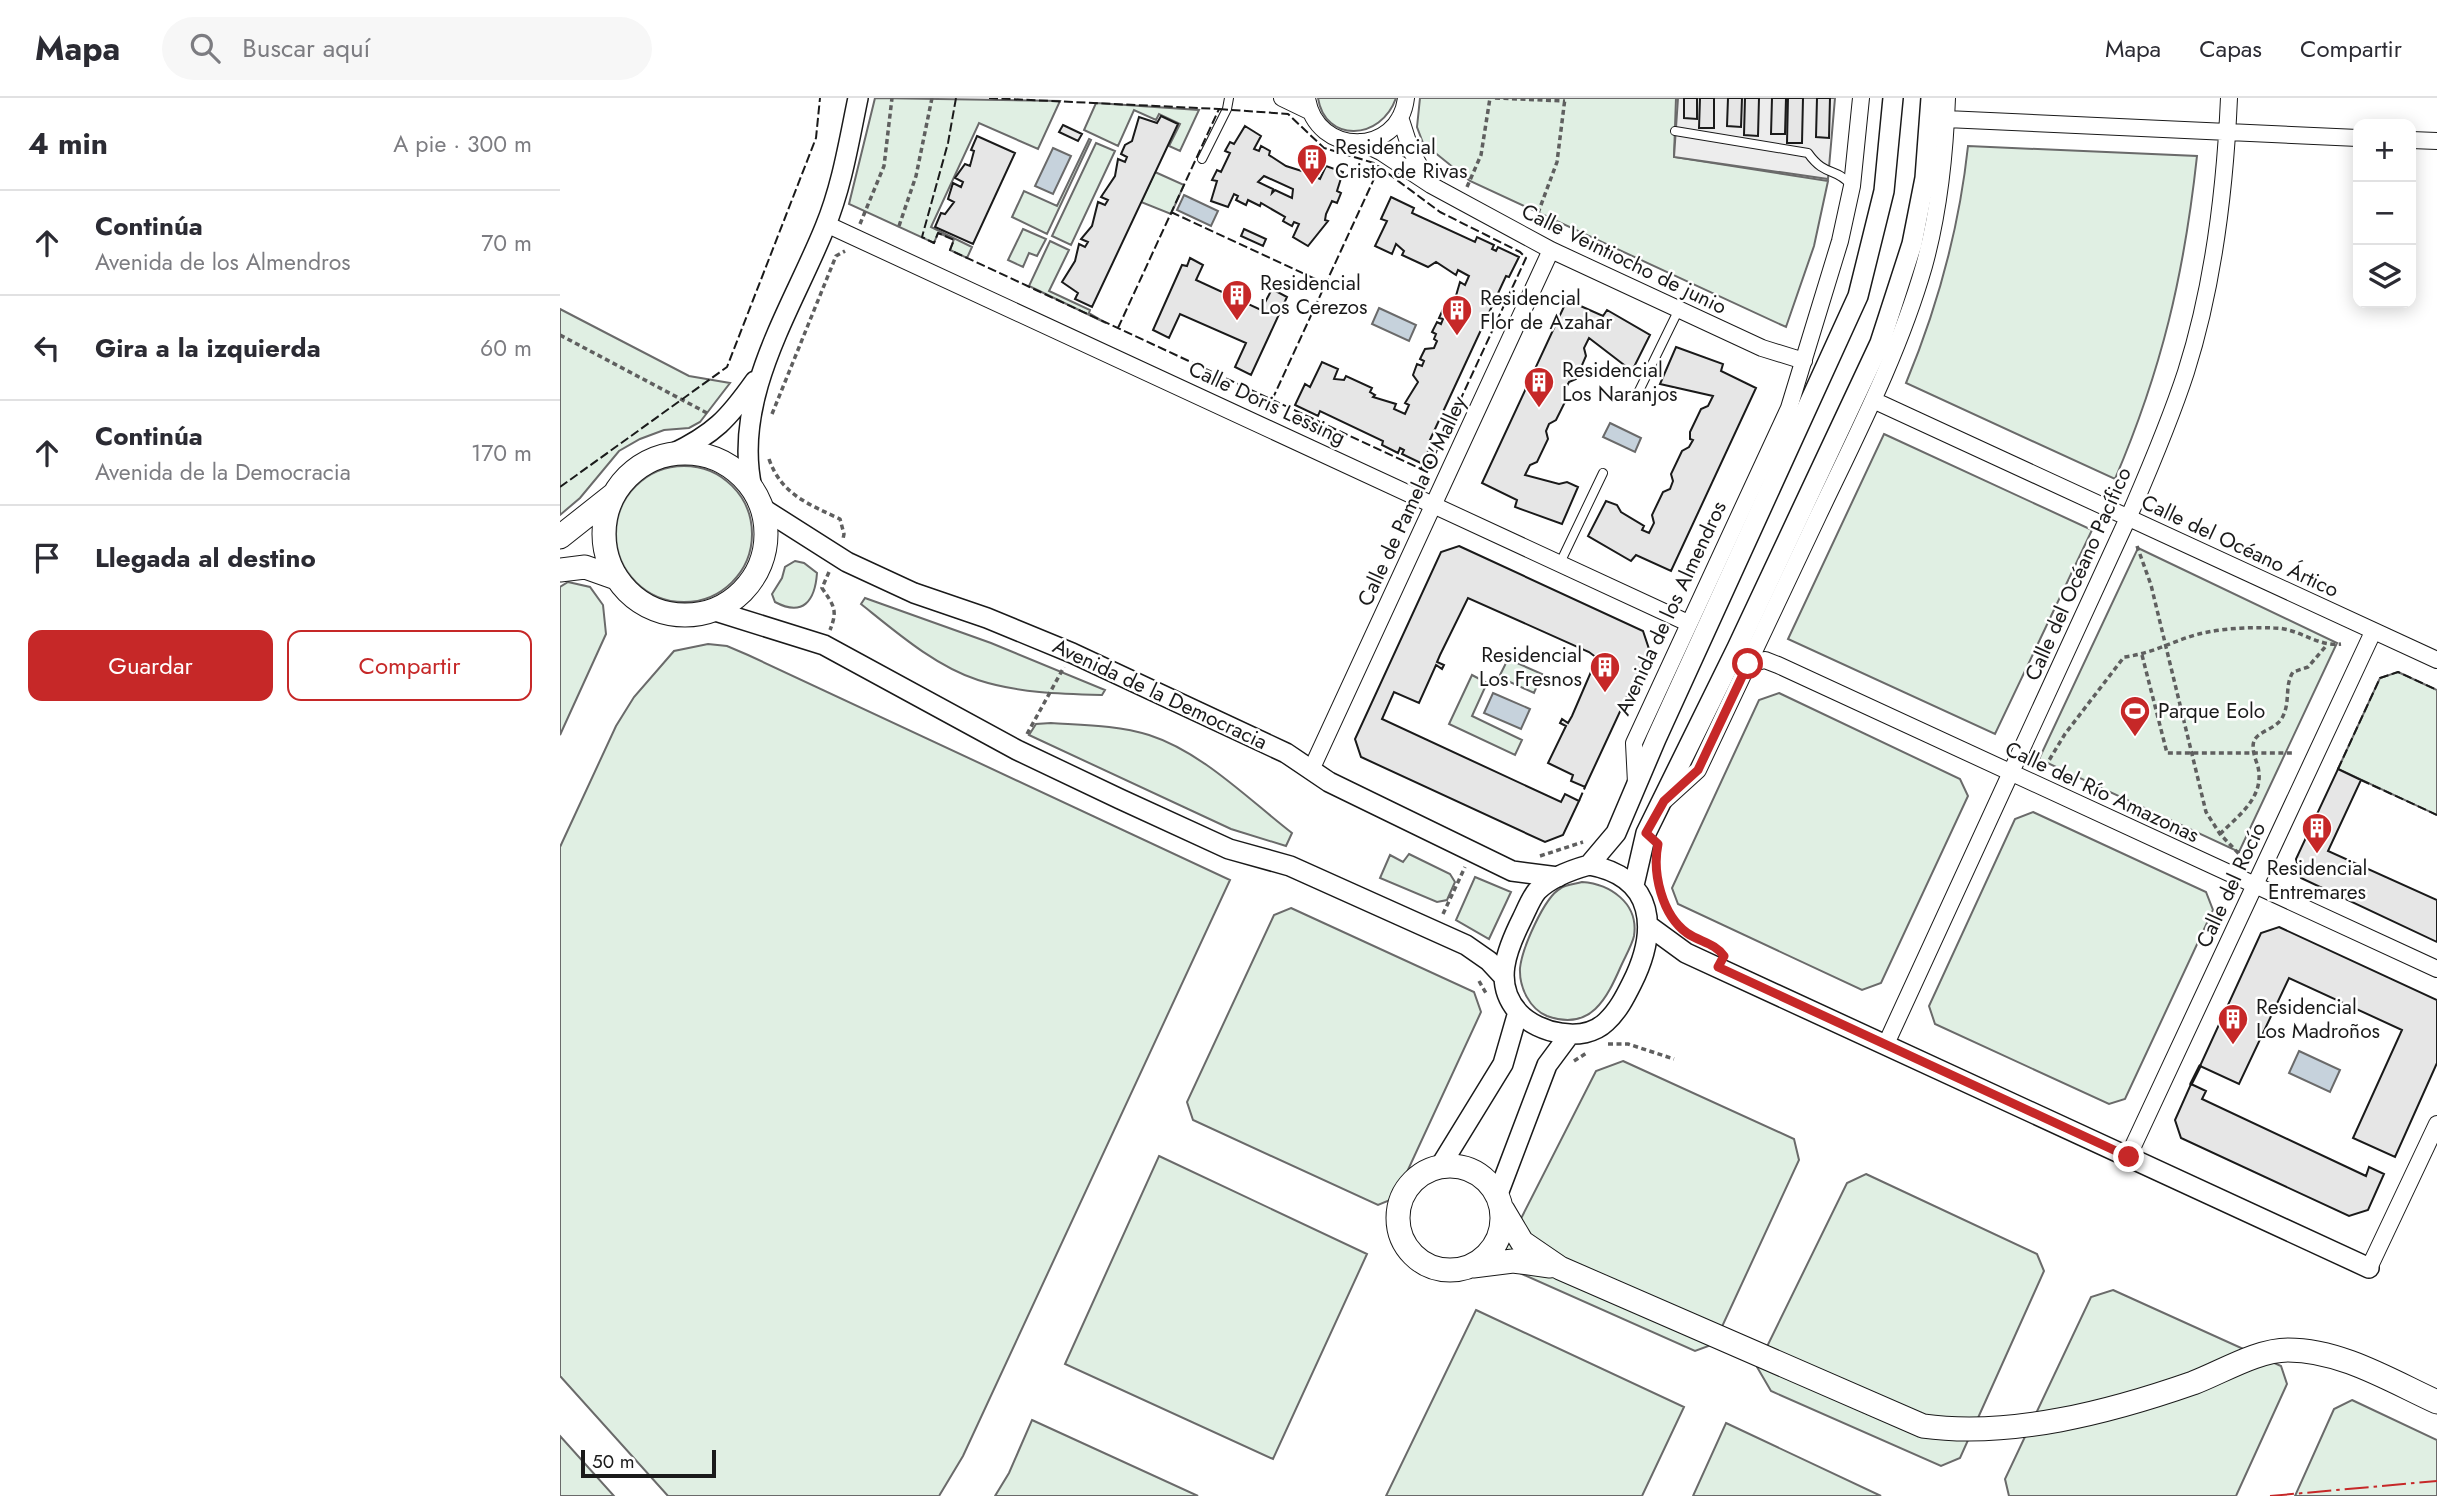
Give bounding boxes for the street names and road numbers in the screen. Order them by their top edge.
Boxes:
street label: Calle Veintiocho de junio [1516,196,1732,322]
street label: Calle Doris Lessing [1184,353,1350,453]
street label: Calle de Pamela O'Malley [1350,390,1474,611]
street label: Calle del Océano Pacífico [2017,462,2139,686]
street label: Calle del Océano Ártico [2136,487,2344,605]
street label: Avenida de los Almendros [1608,496,1734,720]
street label: Avenida de la Democracia [1048,631,1272,757]
street label: Calle del Río Amazonas [2000,734,2204,850]
street label: Calle del Rocío [2189,817,2273,953]

